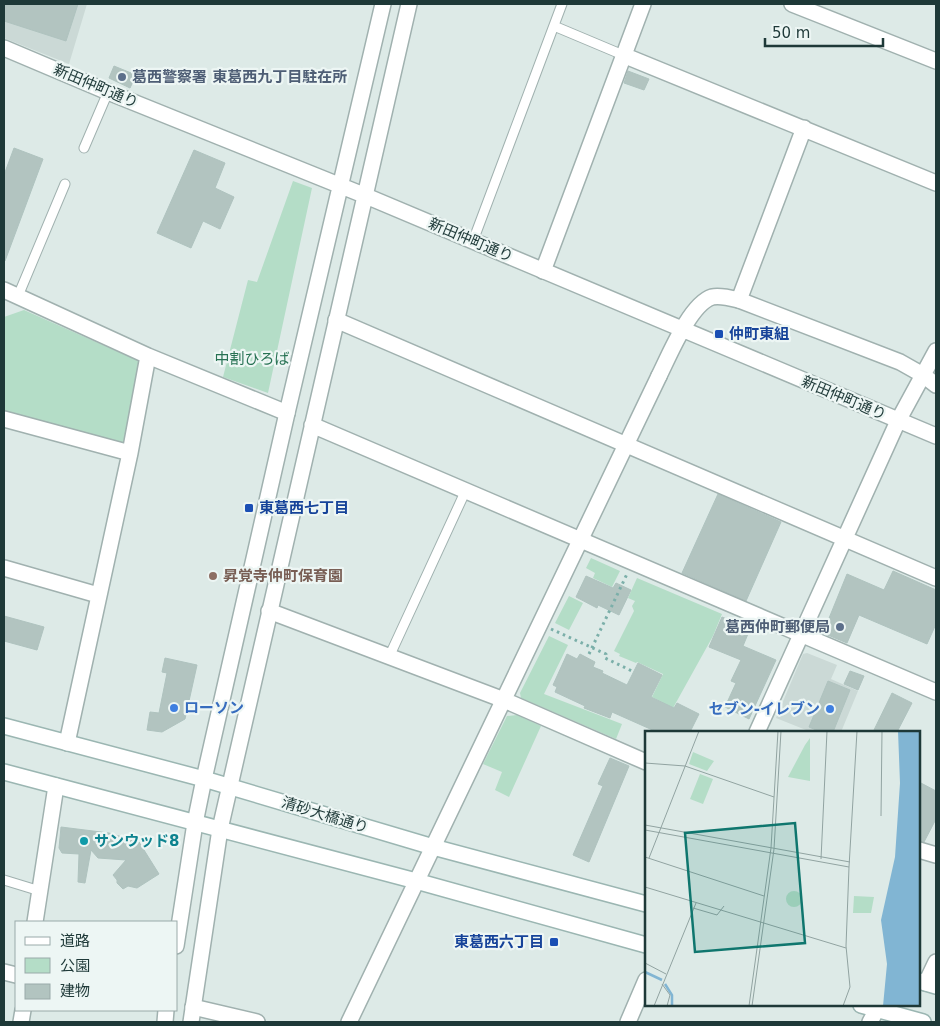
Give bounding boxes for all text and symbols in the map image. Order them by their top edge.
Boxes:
scale bar [765,15,882,47]
text: 50 m [772,24,810,42]
street label: 新田仲町通り [51,60,141,112]
place label: 葛西警察署 東葛西九丁目駐在所 [132,68,347,86]
marker: 葛西警察署 東葛西九丁目駐在所 [116,71,128,83]
street label: 新田仲町通り [426,214,516,266]
place label: 仲町東組 [729,325,789,343]
marker: 仲町東組 [713,328,725,340]
park label: 中割ひろば [214,350,290,368]
street label: 新田仲町通り [799,372,889,424]
place label: 東葛西七丁目 [259,499,349,517]
marker: 東葛西七丁目 [243,502,255,514]
place label: 昇覚寺仲町保育園 [223,567,343,585]
marker: 昇覚寺仲町保育園 [207,570,219,582]
place label: 葛西仲町郵便局 [725,618,830,636]
marker: 葛西仲町郵便局 [834,621,846,633]
place label: ローソン [184,699,244,717]
place label: セブン-イレブン [709,700,820,718]
marker: ローソン [168,702,180,714]
marker: セブン-イレブン [824,703,836,715]
inset map [645,731,920,1006]
street label: 清砂大橋通り [279,793,371,837]
place label: サンウッド8 [94,832,179,850]
marker: サンウッド8 [78,835,90,847]
legend [15,921,178,1011]
text: 道路 [60,932,90,950]
place label: 東葛西六丁目 [454,933,544,951]
marker: 東葛西六丁目 [548,936,560,948]
text: 公園 [60,957,90,975]
text: 建物 [60,982,90,1000]

